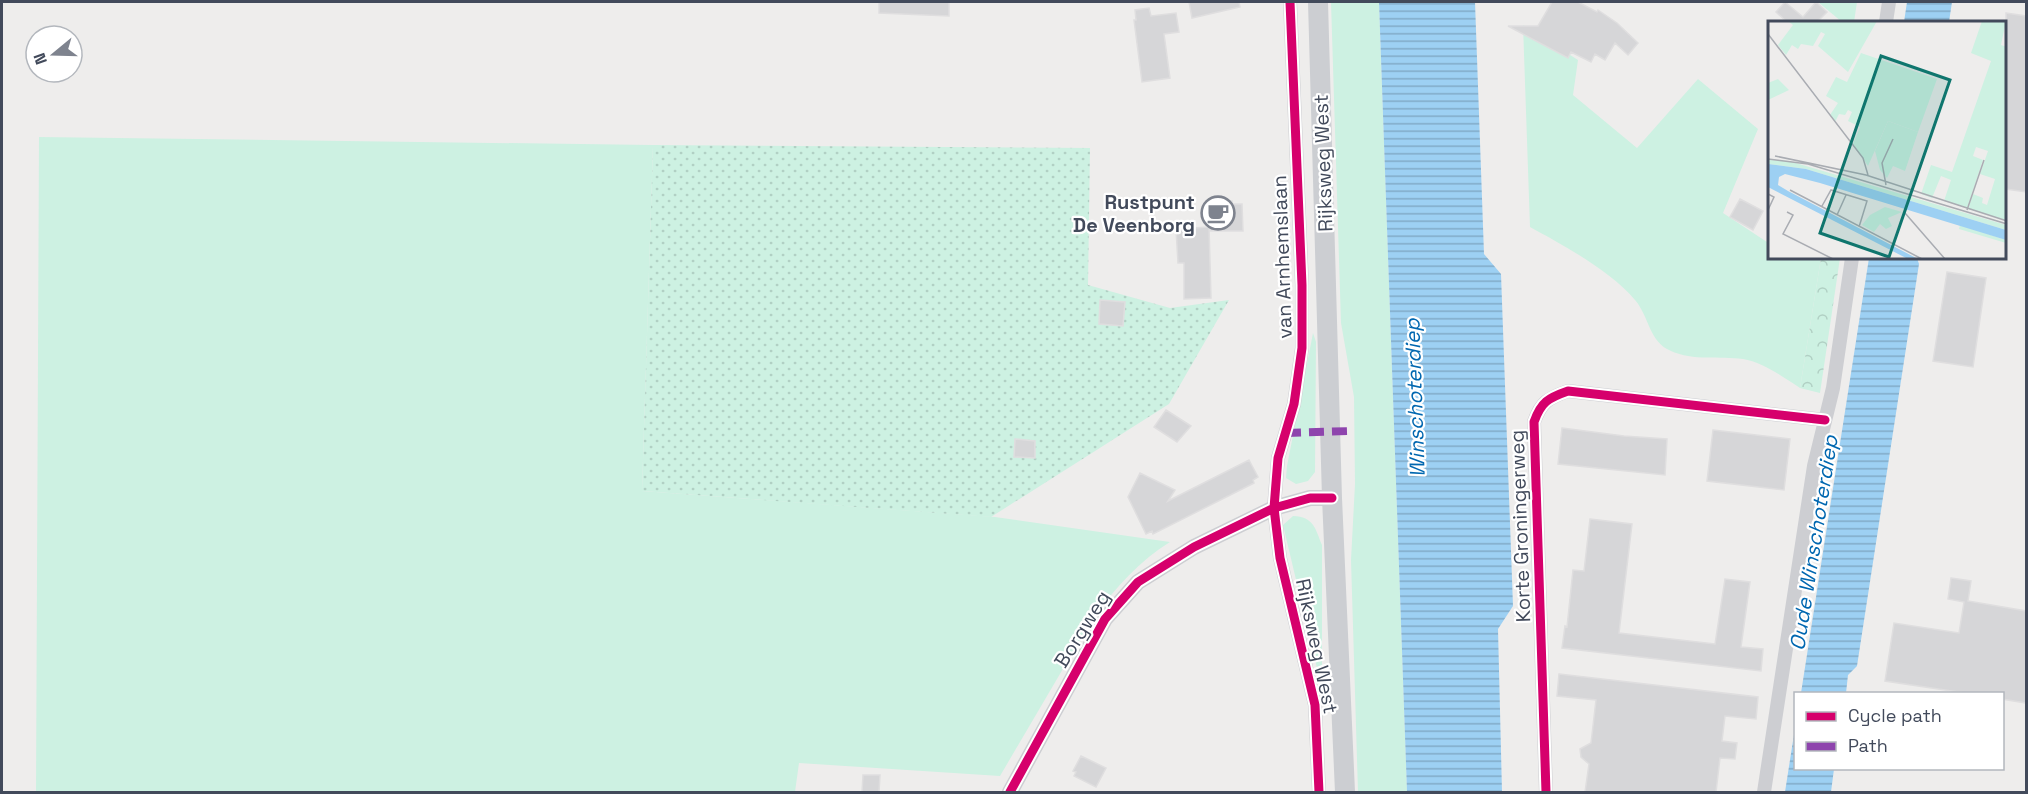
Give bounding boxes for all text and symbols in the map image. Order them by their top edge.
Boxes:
inset map [1768,21,2007,260]
north arrow [24,24,84,84]
text: N [29,50,52,67]
street label: Rijksweg West [1308,94,1338,232]
street label: van Arnhemslaan [1266,175,1298,339]
place label: Rustpunt De Veenborg [1073,189,1195,238]
cafe icon: Rustpunt De Veenborg [1200,195,1236,231]
water label: Winschoterdiep [1398,316,1431,478]
street label: Korte Groningerweg [1504,429,1536,623]
water label: Oude Winschoterdiep [1783,432,1844,652]
street label: Rijksweg West [1290,576,1344,716]
street label: Borgweg [1048,586,1116,672]
legend [1794,692,2004,770]
text: Cycle path [1848,704,1942,727]
text: Path [1848,734,1888,757]

